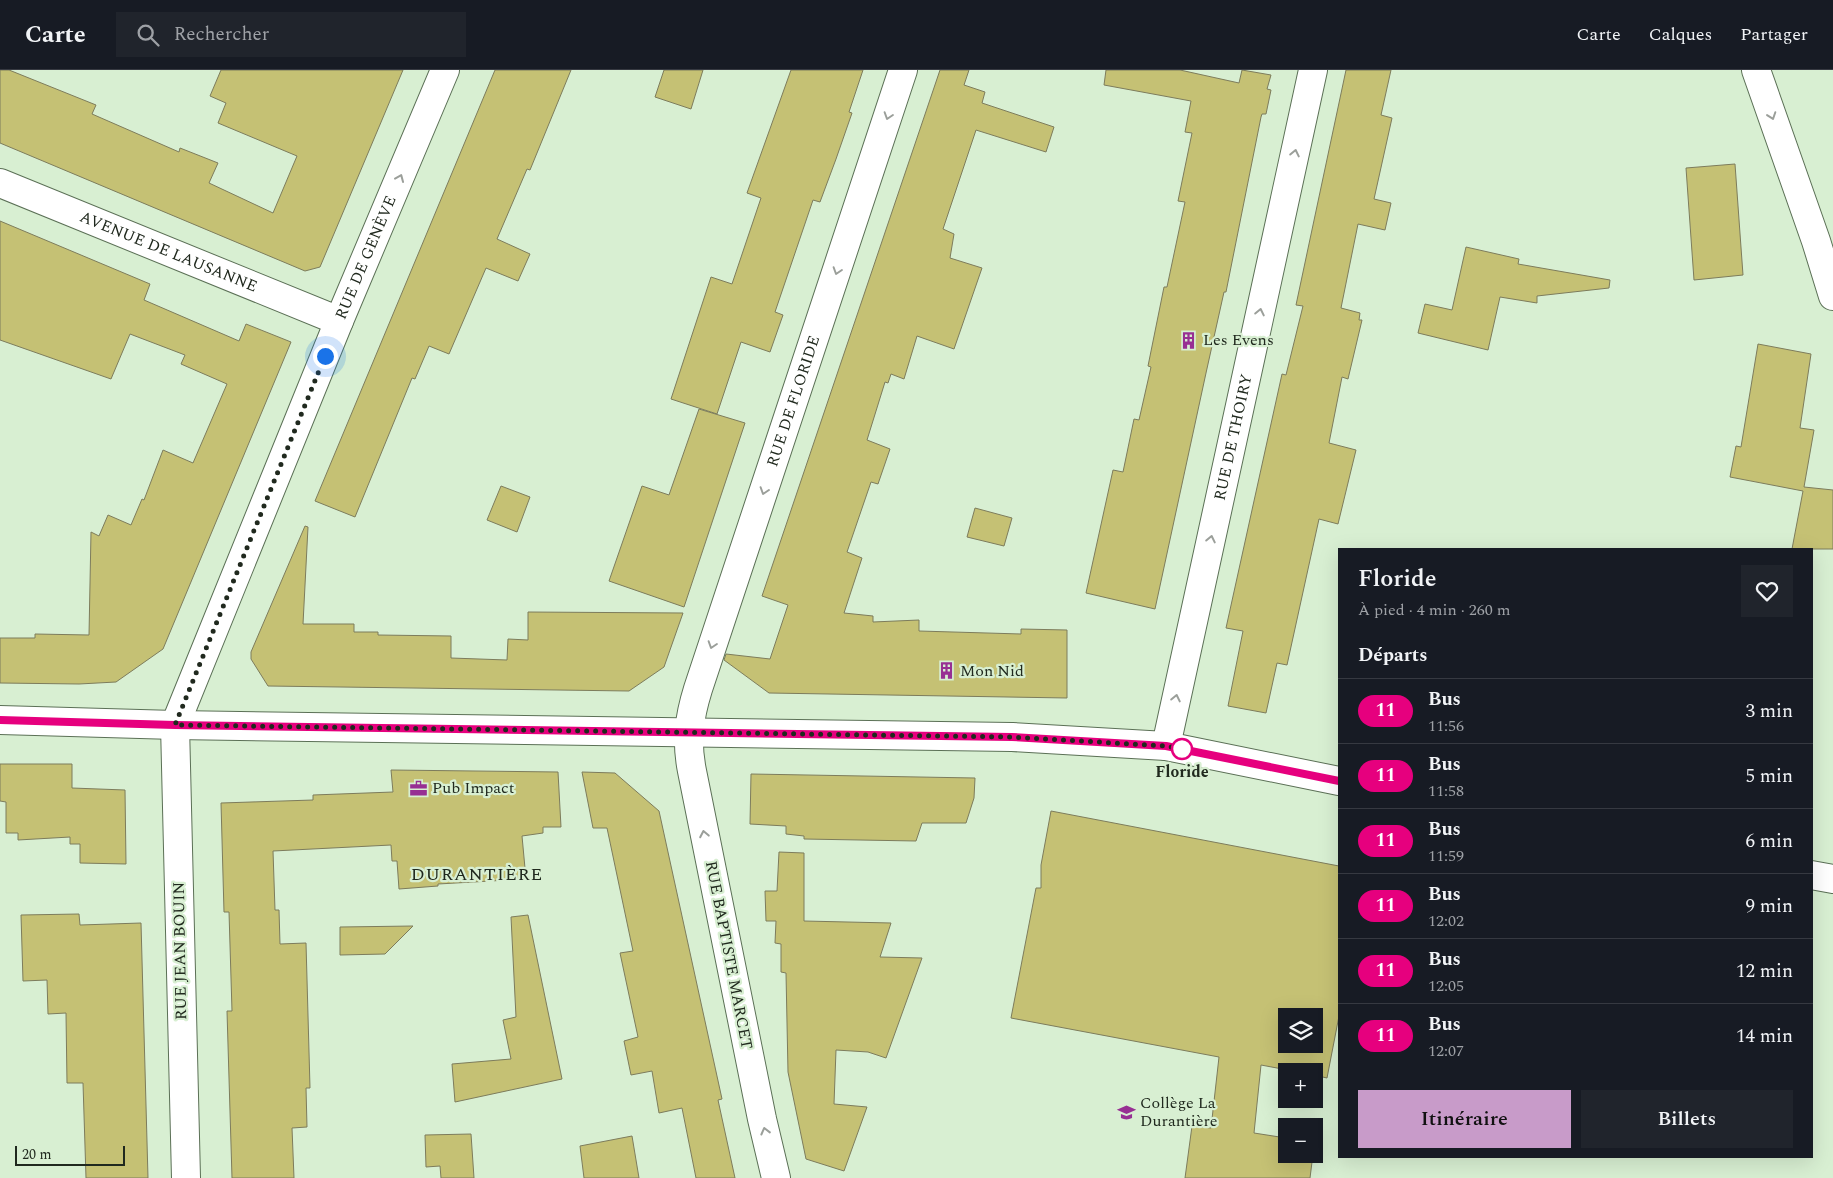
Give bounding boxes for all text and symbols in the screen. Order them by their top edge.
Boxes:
search box [116,12,466,57]
text: Carte [25,17,86,53]
text: Rechercher [174,20,269,49]
icon: search [134,21,162,49]
text: Carte [1577,21,1621,48]
text: Calques [1649,21,1712,48]
text: Partager [1740,21,1808,48]
one-way arrow [1766,111,1776,120]
one-way arrow [884,112,894,120]
one-way arrow [1289,149,1300,158]
one-way arrow [393,174,404,183]
street label: RUE DE GENÈVE [329,192,403,323]
street label: AVENUE DE LAUSANNE [76,205,261,299]
one-way arrow [833,266,843,274]
one-way arrow [1254,308,1265,317]
place label: Les Evens [1203,328,1274,352]
building icon: Les Evens [1179,330,1199,350]
street label: RUE DE FLORIDE [760,332,826,470]
your location [313,344,338,369]
street label: RUE DE THOIRY [1208,372,1259,503]
one-way arrow [759,486,769,495]
one-way arrow [1205,535,1215,544]
text: Floride [1358,561,1436,597]
button: heart [1741,565,1793,617]
text: À pied · 4 min · 260 m [1358,598,1511,622]
one-way arrow [708,641,718,649]
text: Départs [1358,641,1428,670]
place label: Mon Nid [960,659,1024,683]
building icon: Mon Nid [936,661,956,681]
text: Bus [1428,685,1461,714]
one-way arrow [1170,694,1181,702]
text: 11 [1375,697,1396,724]
text: 3 min [1745,697,1793,726]
text: 11:56 [1428,714,1464,738]
marker: Floride [1171,738,1193,760]
text: Bus [1428,750,1461,779]
place label: Floride [1155,760,1209,784]
text: 11 [1375,762,1396,789]
text: 5 min [1745,762,1793,791]
place label: Pub Impact [432,776,515,800]
office icon: Pub Impact [408,778,428,798]
text: 11:58 [1428,779,1464,803]
text: Bus [1428,815,1461,844]
text: 11 [1375,827,1396,854]
text: 6 min [1745,827,1793,856]
one-way arrow [700,830,710,839]
text: 11:59 [1428,844,1464,868]
street label: RUE BAPTISTE MARCET [699,859,759,1052]
district label: DURANTIÈRE [411,861,543,888]
text: Bus [1428,880,1461,909]
street label: RUE JEAN BOUIN [167,882,193,1020]
text: 11 [1375,892,1396,919]
text: 9 min [1745,892,1793,921]
text: 12:02 [1428,909,1464,933]
text: Bus [1428,945,1461,974]
text: 11 [1375,957,1396,984]
text: 12 min [1736,957,1793,986]
text: 12:05 [1428,974,1464,998]
map controls [1278,1008,1323,1163]
button: layers [1278,1008,1323,1053]
text: Bus [1428,1010,1461,1039]
text: 11 [1375,1022,1396,1049]
text: 14 min [1736,1022,1793,1051]
text: 12:07 [1428,1039,1464,1063]
button: + [1278,1063,1323,1108]
button: Itinéraire [1358,1090,1571,1148]
button: Billets [1581,1090,1793,1148]
place label: Collège La Durantière [1140,1091,1218,1133]
school or university icon: Collège La Durantière [1116,1102,1136,1122]
button: − [1278,1118,1323,1163]
one-way arrow [760,1126,771,1135]
scale bar [15,1143,125,1166]
text: 20 m [22,1144,52,1165]

